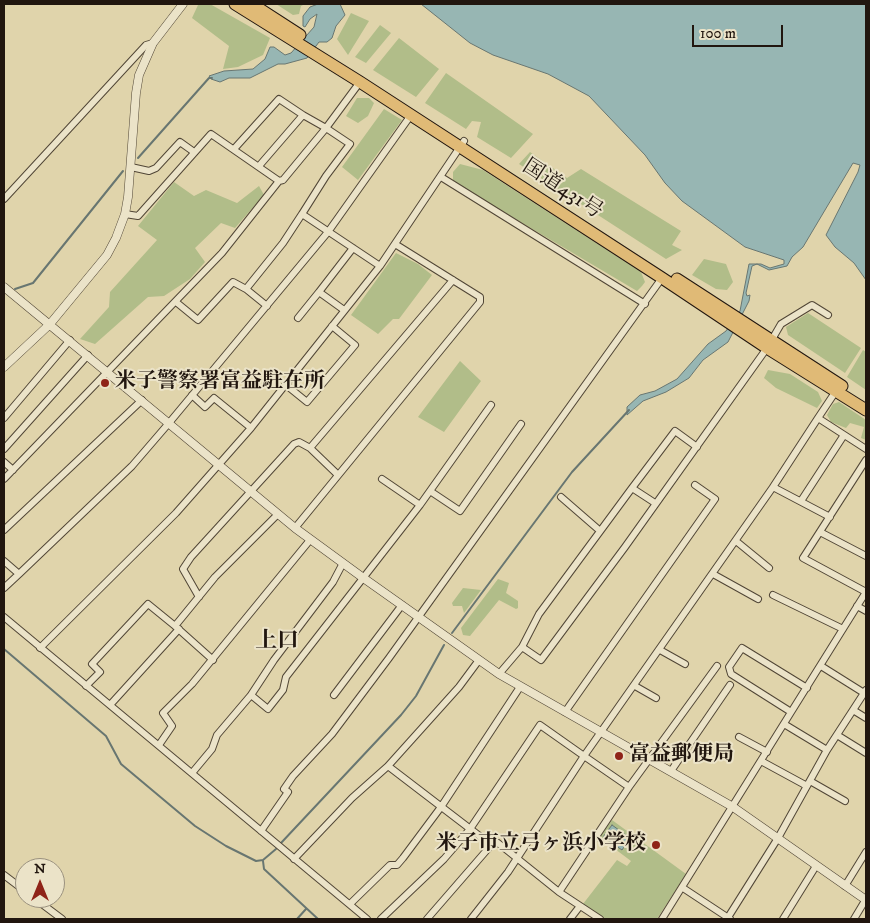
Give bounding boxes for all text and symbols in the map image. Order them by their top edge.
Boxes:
scale bar [695,15,786,47]
text: 100 m [700,24,736,43]
street label: 国道431号 [517,155,607,225]
place label: 米子警察署富益駐在所 [115,370,325,396]
marker: 米子警察署富益駐在所 [99,377,111,389]
district label: 上口 [255,629,299,655]
place label: 富益郵便局 [629,743,734,769]
marker: 富益郵便局 [613,750,625,762]
place label: 米子市立弓ヶ浜小学校 [436,832,646,858]
marker: 米子市立弓ヶ浜小学校 [650,839,662,851]
north arrow [15,858,65,908]
text: N [34,860,46,878]

